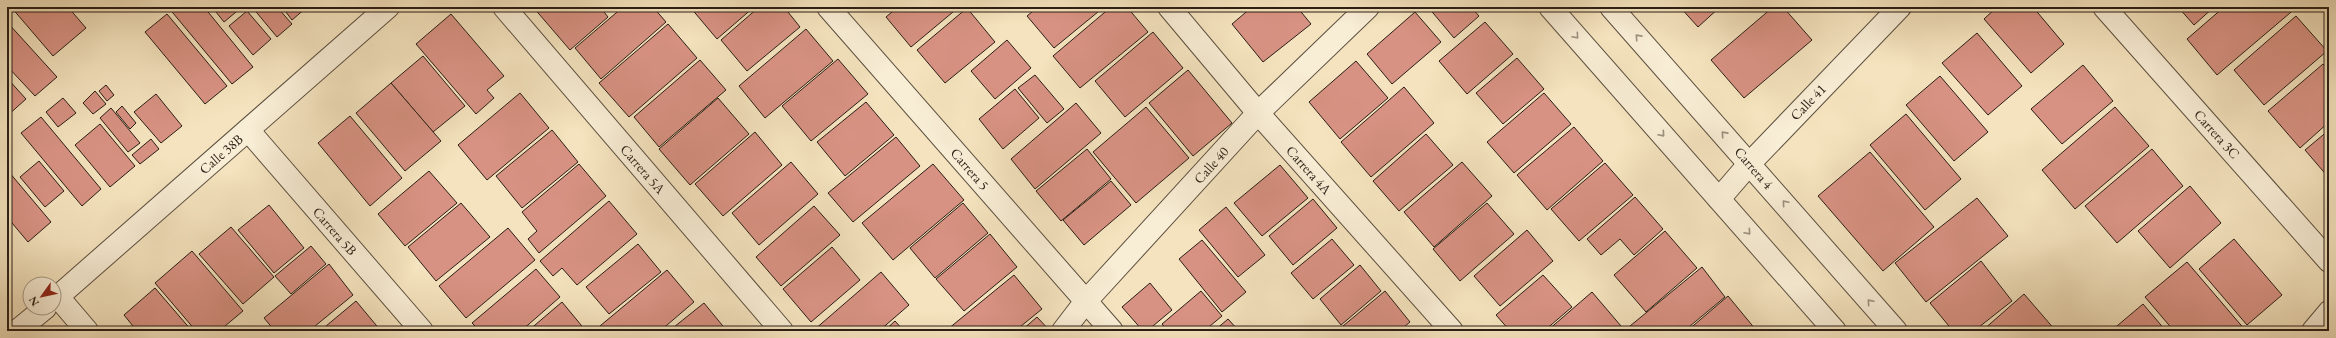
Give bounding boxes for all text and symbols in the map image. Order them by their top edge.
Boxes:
one-way arrow [1571,32,1578,39]
one-way arrow [1635,34,1642,42]
street label: Calle 41 [1786,80,1830,124]
street label: Carrera 3C [2190,106,2244,162]
one-way arrow [1657,129,1664,137]
street label: Calle 38B [195,130,247,178]
one-way arrow [1721,131,1729,139]
street label: Carrera 5A [617,141,670,198]
street label: Calle 40 [1190,142,1233,187]
street label: Carrera 4A [1282,142,1336,198]
street label: Carrera 4 [1731,143,1777,193]
street label: Carrera 5 [947,144,993,194]
one-way arrow [1782,201,1789,208]
street label: Carrera 5B [309,203,361,259]
one-way arrow [1743,227,1750,234]
north arrow [22,276,62,316]
text: N [25,294,42,309]
one-way arrow [1868,299,1875,306]

